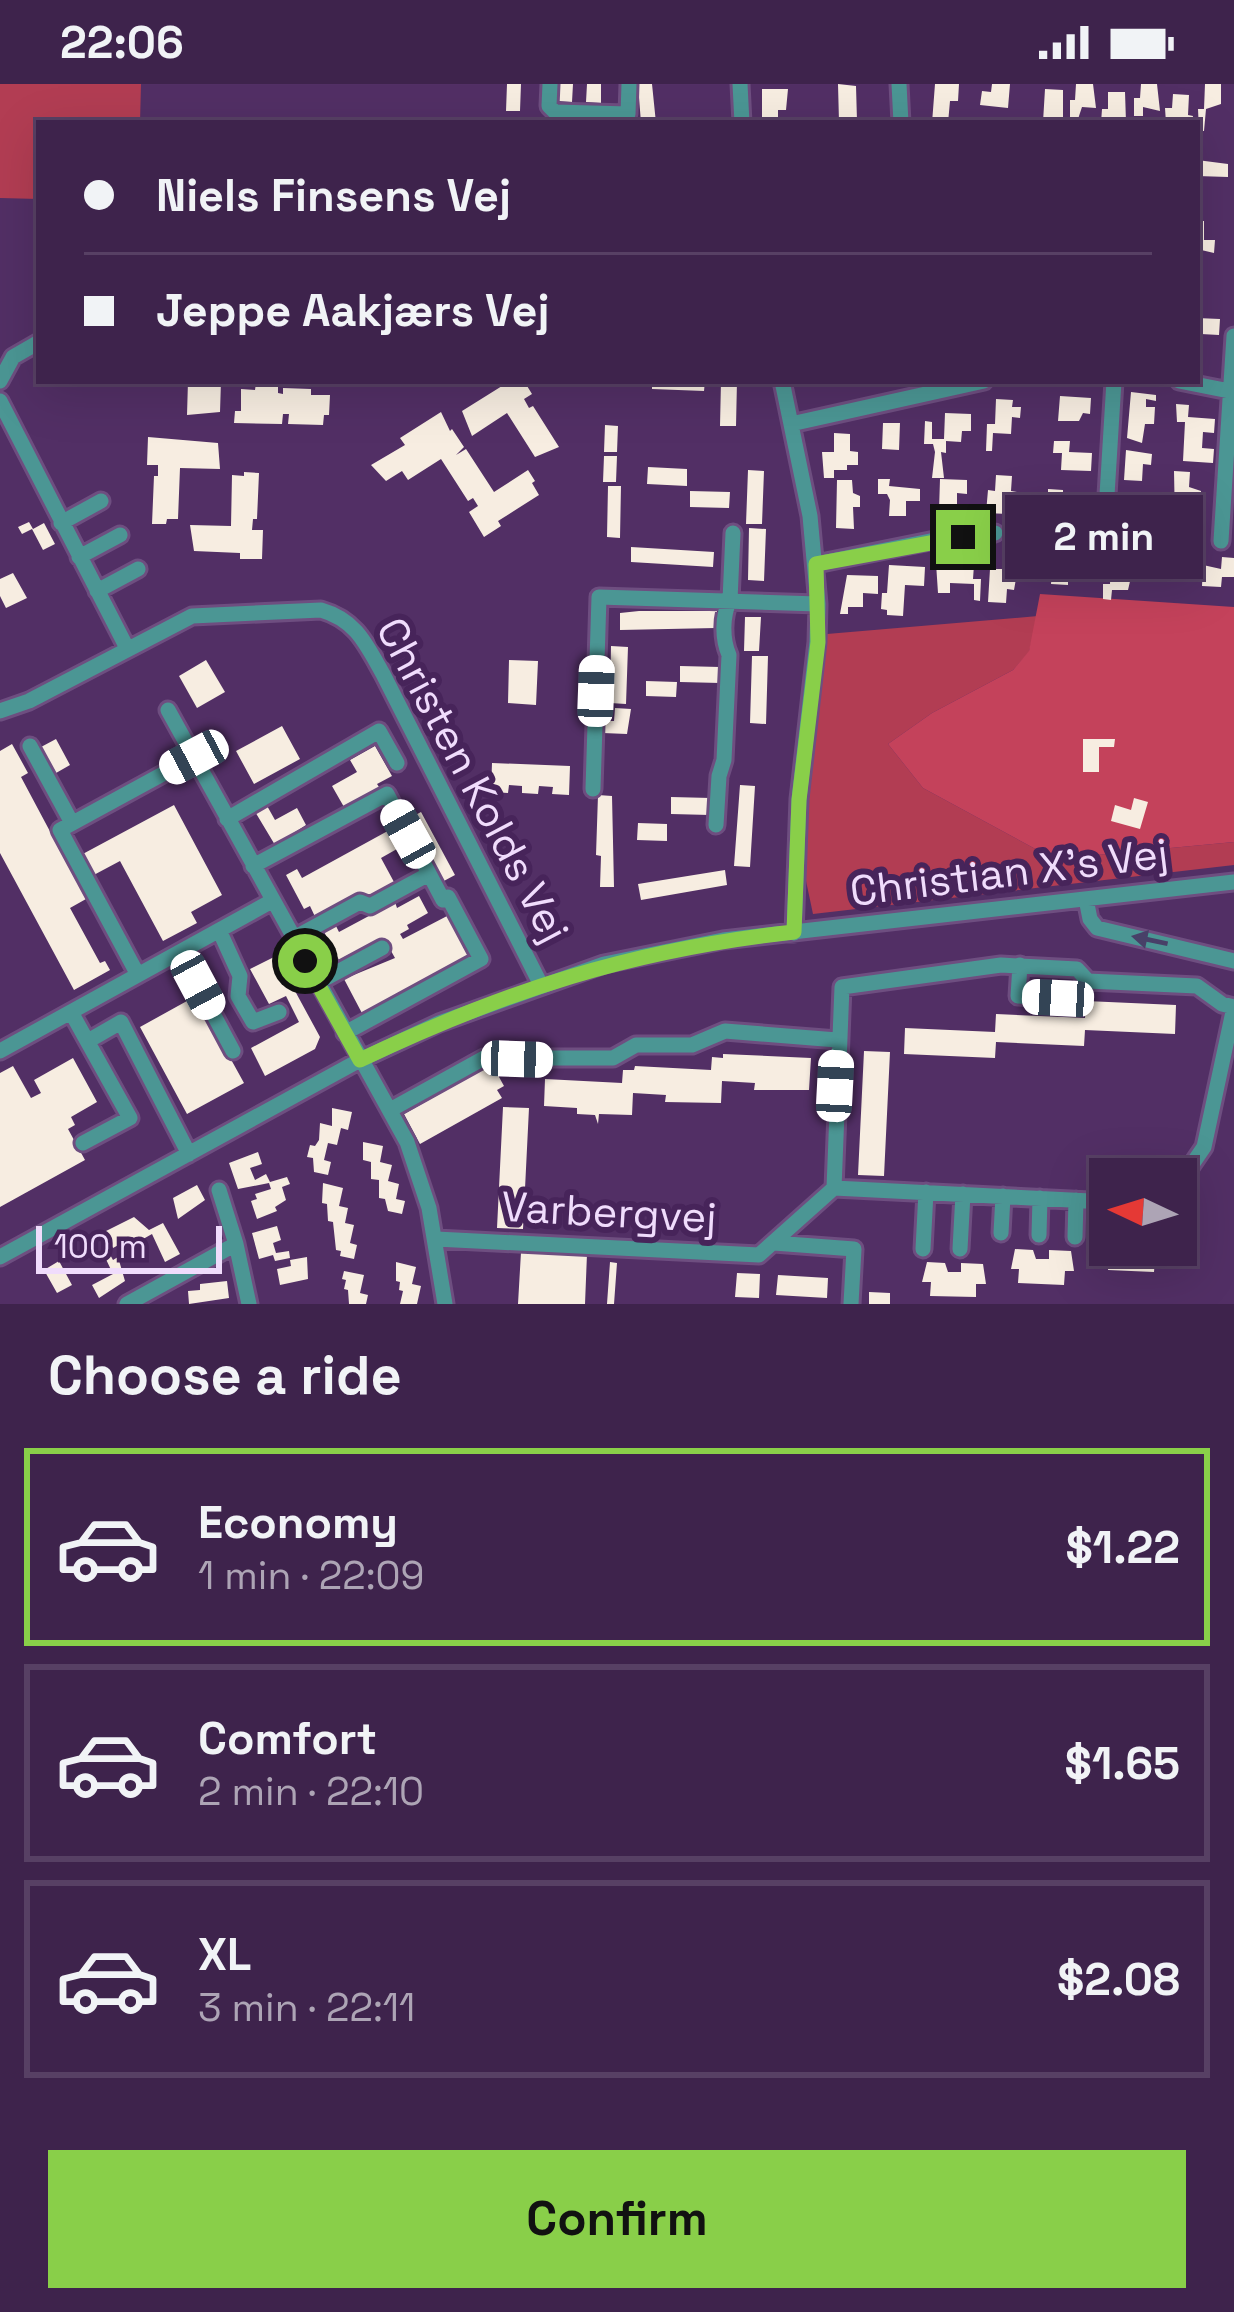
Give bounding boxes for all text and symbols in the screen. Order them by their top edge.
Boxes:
text: 22:06 [60,14,184,71]
text: Niels Finsens Vej [156,167,511,224]
text: Jeppe Aakjærs Vej [156,282,550,339]
callout: 2 min [1005,495,1203,579]
route end [936,510,990,564]
text: 2 min [1054,512,1154,561]
street label: Christen Kolds Vej [365,608,581,952]
car [577,654,615,728]
car [154,724,234,790]
car [375,794,441,874]
street label: Christian X's Vej [847,826,1171,918]
one-way arrow [1131,929,1169,948]
route start [278,934,332,988]
car [165,945,231,1025]
car [1021,978,1095,1018]
car [480,1040,554,1078]
car [815,1049,855,1123]
north arrow [1089,1158,1197,1266]
map controls [1089,1158,1197,1266]
street label: Varbergvej [500,1180,718,1244]
scale bar [36,1220,222,1273]
text: 100 m [54,1226,147,1268]
text: Choose a ride [48,1341,402,1410]
icon: car [54,1493,162,1601]
text: Economy [198,1494,398,1551]
text: $1.22 [1066,1519,1180,1576]
text: 1 min · 22:09 [198,1551,424,1600]
icon: car [54,1709,162,1817]
text: Comfort [198,1710,377,1767]
text: $1.65 [1065,1735,1180,1792]
text: 2 min · 22:10 [198,1767,424,1816]
icon: car [54,1925,162,2033]
text: XL [198,1926,251,1983]
text: $2.08 [1057,1951,1180,2008]
text: 3 min · 22:11 [198,1983,415,2032]
button: Confirm [48,2150,1186,2288]

